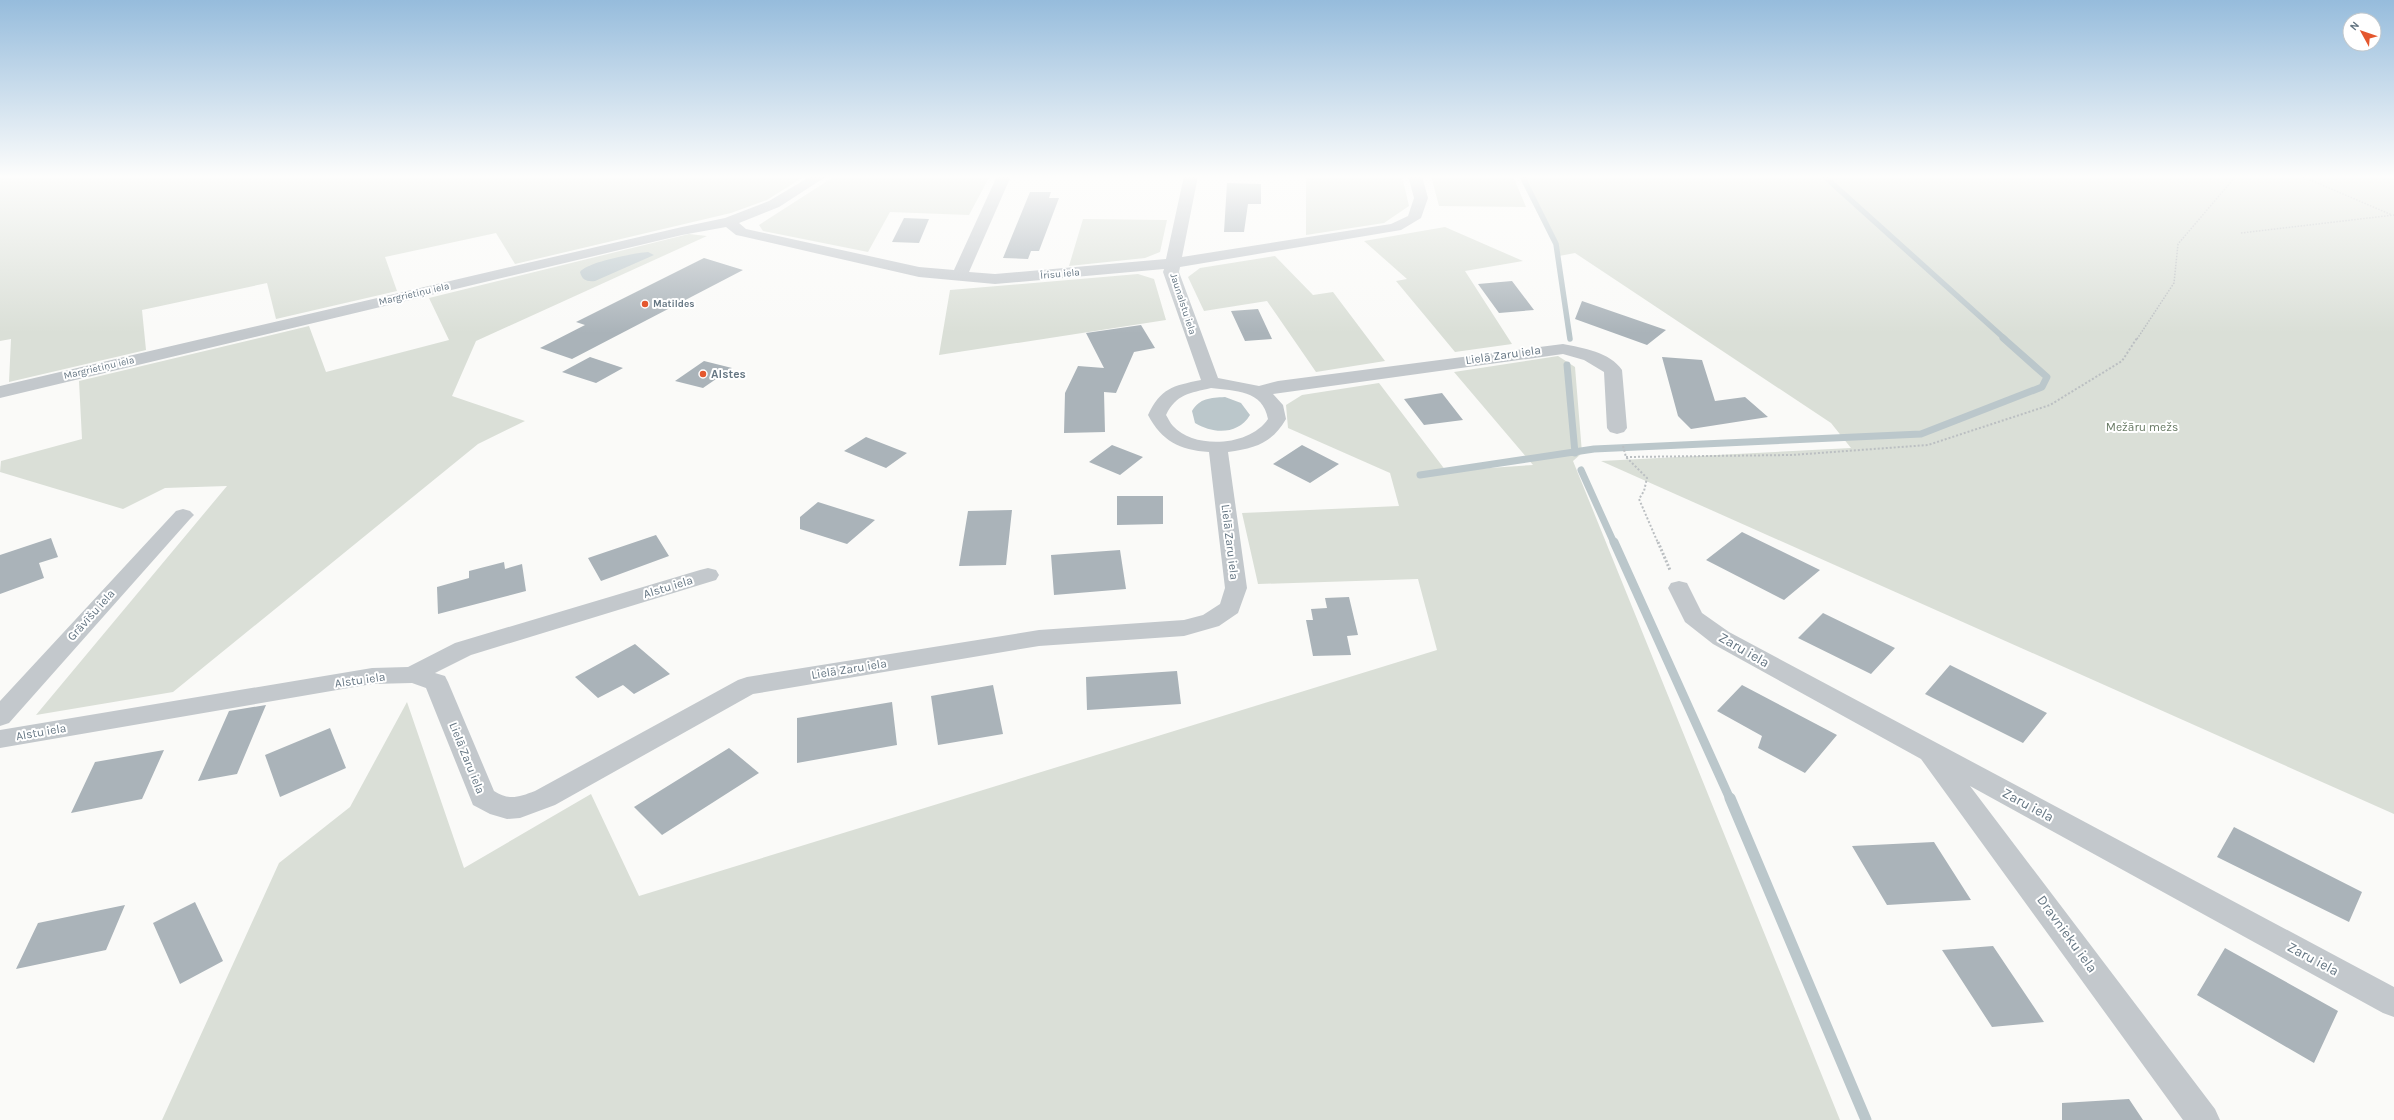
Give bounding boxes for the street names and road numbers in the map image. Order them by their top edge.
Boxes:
street label: Īrisu iela [1040,266,1080,282]
street label: Jaunalstu iela [1167,272,1199,336]
street label: Margrietiņu iela [377,280,451,308]
street label: Lielā Zaru iela [1464,343,1542,367]
street label: Margrietiņu iela [62,354,136,382]
street label: Lielā Zaru iela [1218,503,1242,581]
street label: Alstu iela [642,573,694,601]
street label: Grāvīšu iela [64,586,118,644]
street label: Zaru iela [1716,629,1772,671]
street label: Lielā Zaru iela [810,656,888,682]
street label: Alstu iela [334,670,386,690]
street label: Lielā Zaru iela [446,720,488,796]
street label: Alstu iela [15,721,67,743]
street label: Zaru iela [1999,784,2057,826]
street label: Dravnieku iela [2033,892,2101,976]
street label: Zaru iela [2284,938,2342,980]

